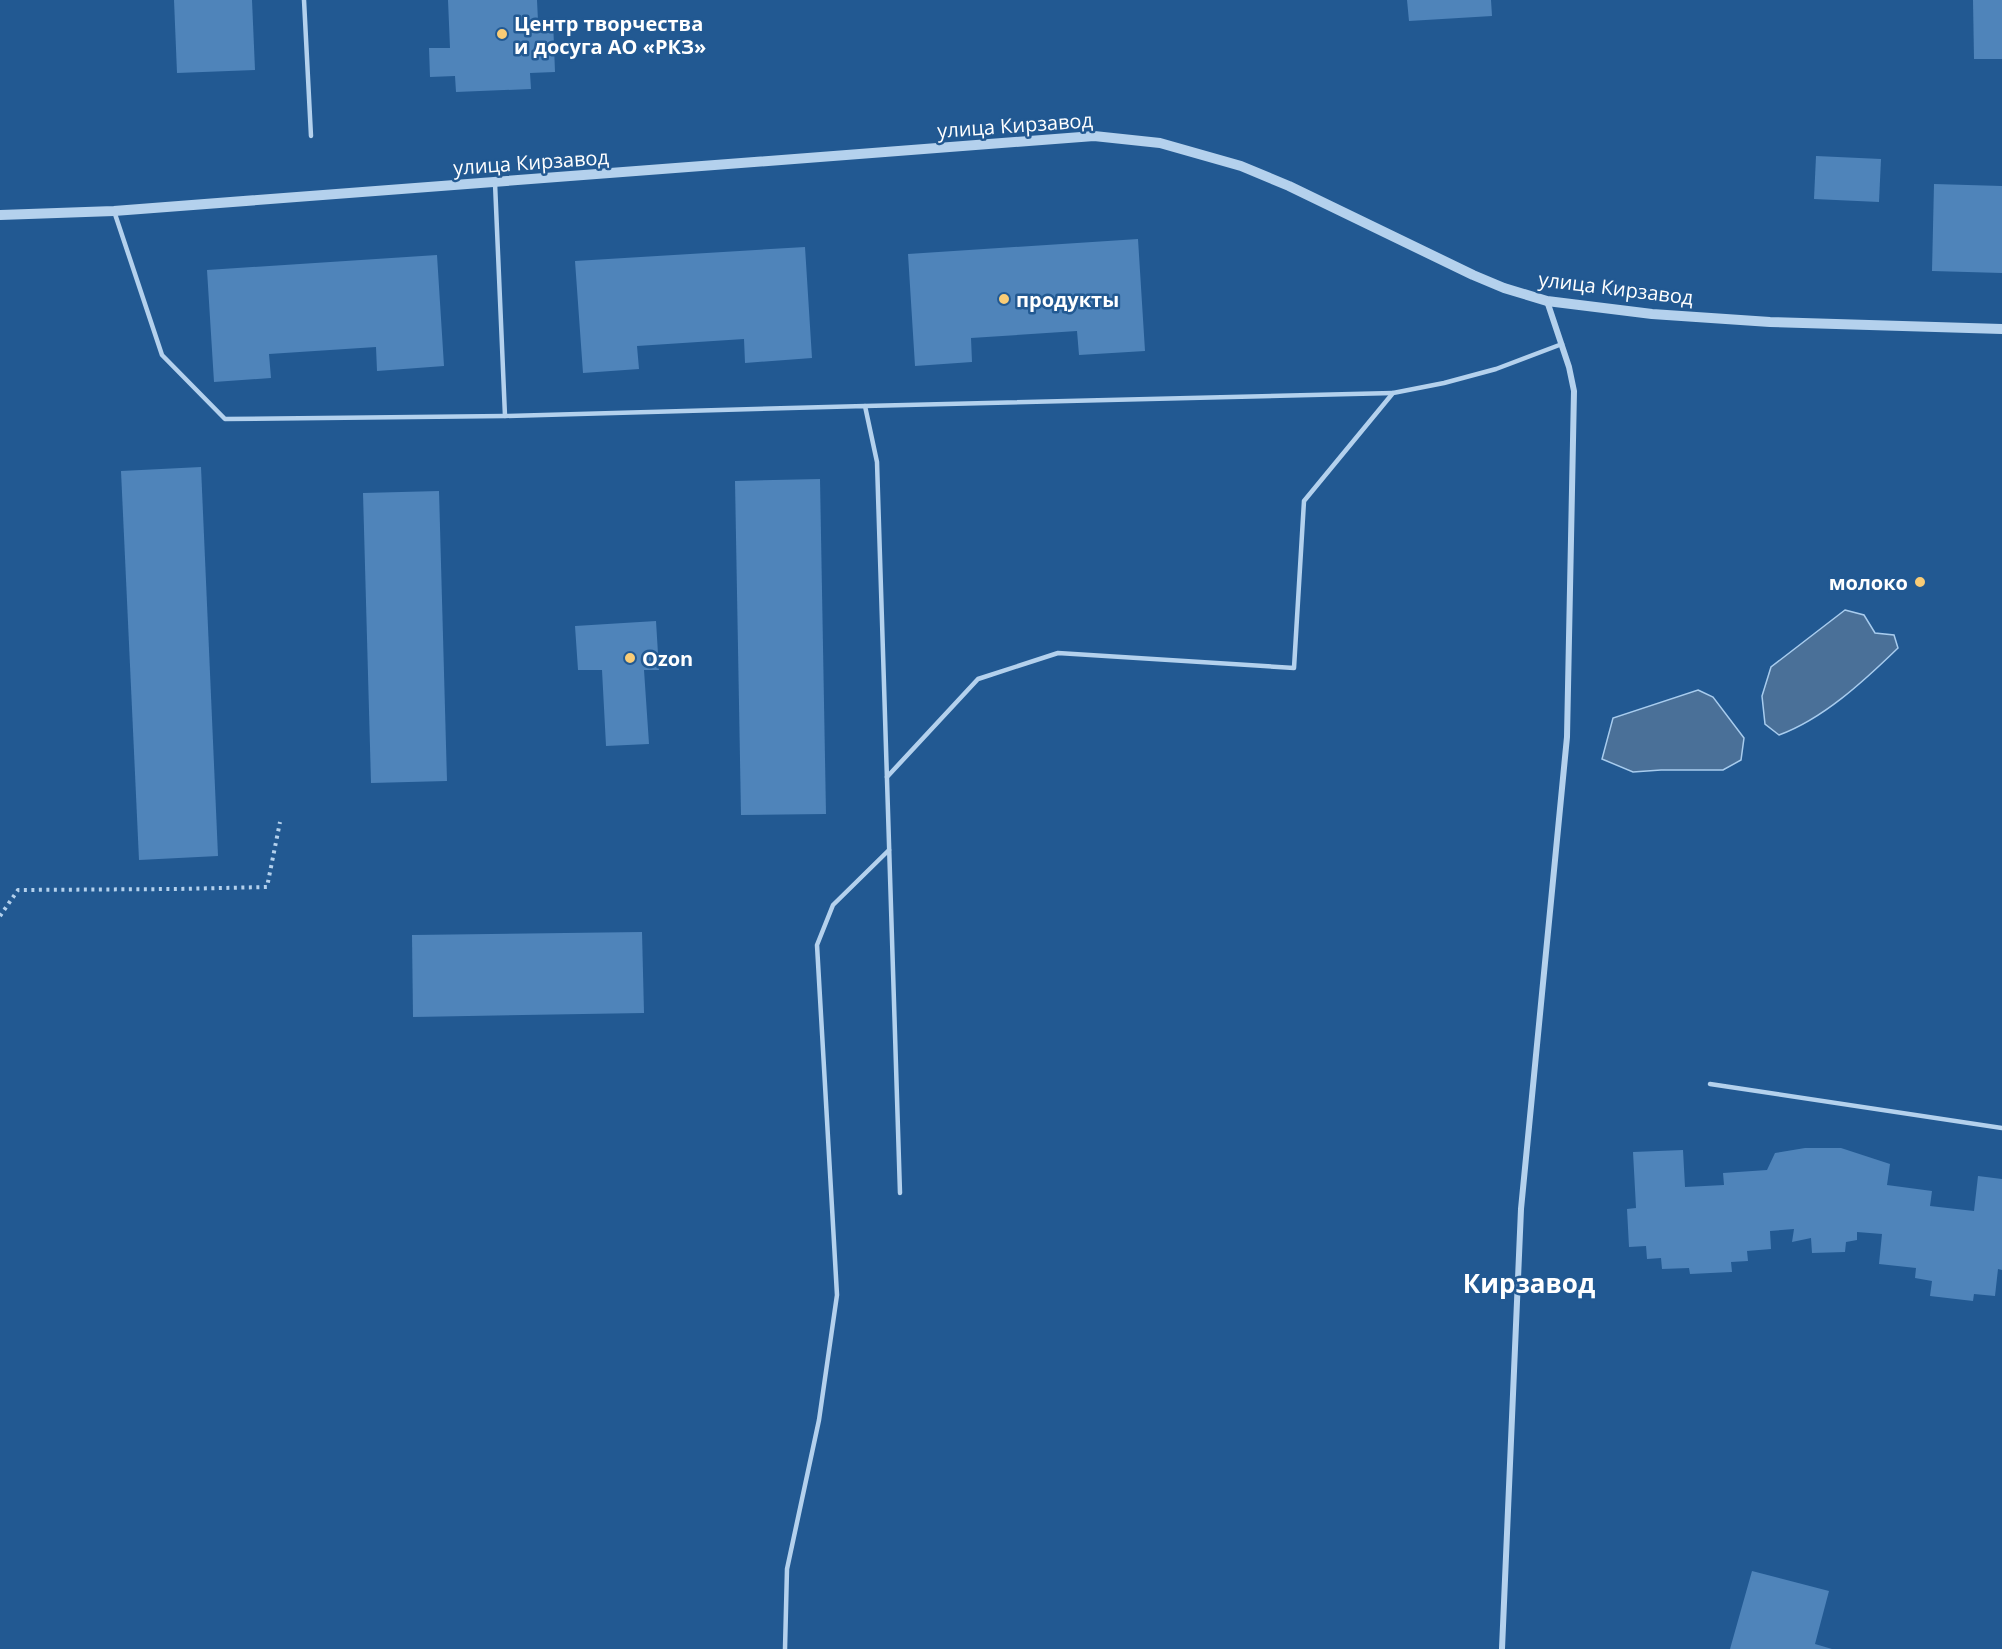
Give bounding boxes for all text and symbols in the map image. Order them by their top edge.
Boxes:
place label: Центр творчества и досуга АО «РКЗ» [514,10,706,60]
marker: Центр творчества и досуга АО «РКЗ» [495,27,509,41]
street label: улица Кирзавод [936,106,1094,144]
street label: улица Кирзавод [452,143,610,181]
street label: улица Кирзавод [1537,265,1696,311]
place label: продукты [1016,286,1119,313]
marker: продукты [997,292,1011,306]
place label: молоко [1829,569,1908,596]
marker: молоко [1913,575,1927,589]
place label: Ozon [642,645,693,672]
marker: Ozon [623,651,637,665]
district label: Кирзавод [1463,1265,1595,1301]

